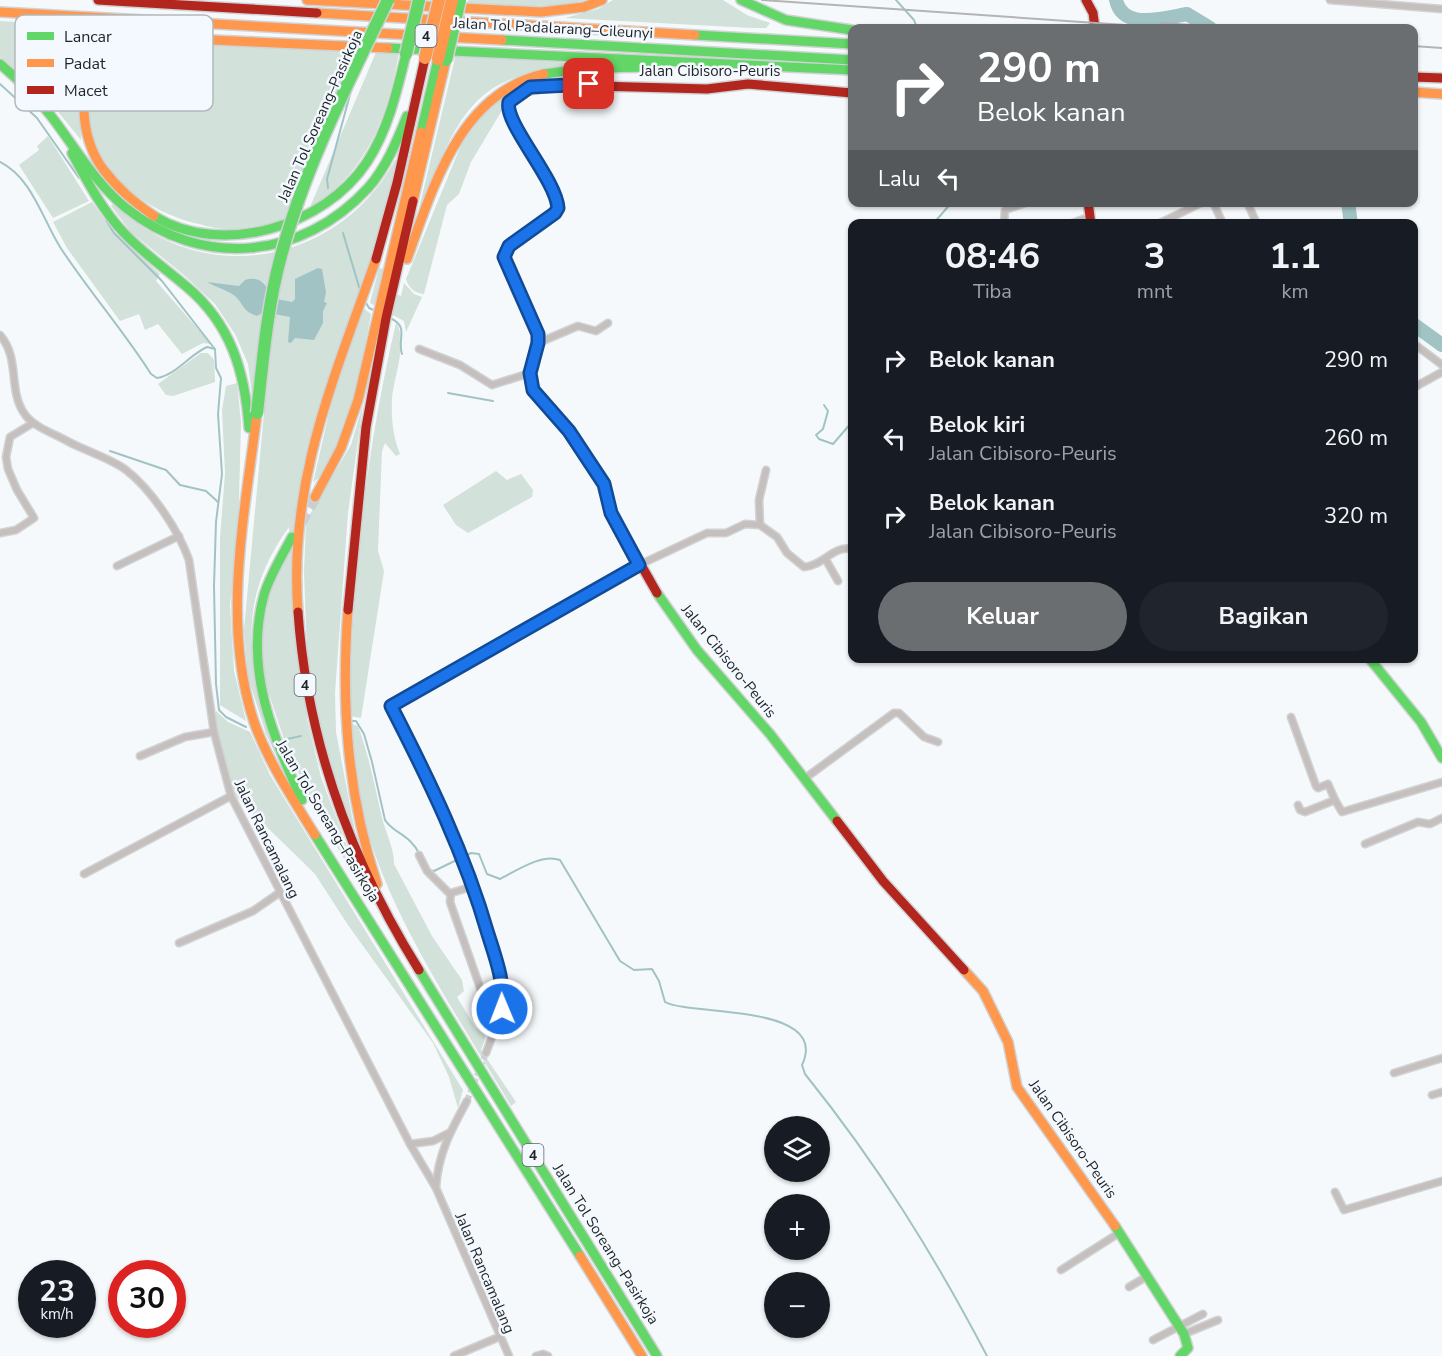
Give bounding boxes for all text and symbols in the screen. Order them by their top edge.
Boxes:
street label: Jalan Tol Padalarang–Cileunyi [451,13,654,43]
legend [15,15,213,111]
road number: 4 [416,25,436,47]
text: Lancar [64,26,112,48]
street label: Jalan Tol Soreang–Pasirkoja [273,27,367,206]
text: 290 m [977,40,1101,97]
icon: right [878,48,956,126]
text: Padat [64,53,106,75]
pin [563,58,614,109]
street label: Jalan Cibisoro-Peuris [639,61,780,81]
icon: arrive [572,67,605,100]
text: Macet [64,80,108,102]
text: Belok kanan [977,94,1126,131]
icon: left [932,162,965,195]
text: Lalu [878,164,920,194]
text: 08:46 [945,232,1040,281]
text: 3 [1144,232,1165,281]
text: 1.1 [1269,232,1321,281]
text: Tiba [973,278,1012,305]
text: mnt [1137,278,1172,305]
text: km [1282,278,1309,305]
icon: right [878,344,911,377]
text: Belok kanan [929,345,1055,375]
text: 290 m [1324,345,1388,375]
text: Belok kiri [929,410,1025,440]
icon: left [878,422,911,455]
text: 260 m [1324,423,1388,453]
text: Jalan Cibisoro-Peuris [929,440,1117,467]
text: Belok kanan [929,488,1055,518]
icon: right [878,500,911,533]
text: 320 m [1324,501,1388,531]
text: Jalan Cibisoro-Peuris [929,518,1117,545]
button: Keluar [878,582,1127,651]
button: Bagikan [1139,582,1388,651]
street label: Jalan Cibisoro-Peuris [676,599,781,722]
road number: 4 [294,674,316,696]
street label: Jalan Tol Soreang–Pasirkoja [271,735,384,906]
street label: Jalan Rancamalang [229,776,304,902]
position arrow [470,977,534,1041]
street label: Jalan Cibisoro-Peuris [1024,1075,1122,1202]
map controls [764,1116,830,1338]
button: layers [764,1116,830,1182]
road number: 4 [522,1144,544,1166]
street label: Jalan Tol Soreang–Pasirkoja [548,1159,664,1328]
button: + [764,1194,830,1260]
street label: Jalan Rancamalang [450,1209,519,1336]
speed limit sign: 30 [108,1260,186,1338]
text: 23 [39,1271,75,1312]
button: − [764,1272,830,1338]
text: km/h [40,1304,74,1324]

